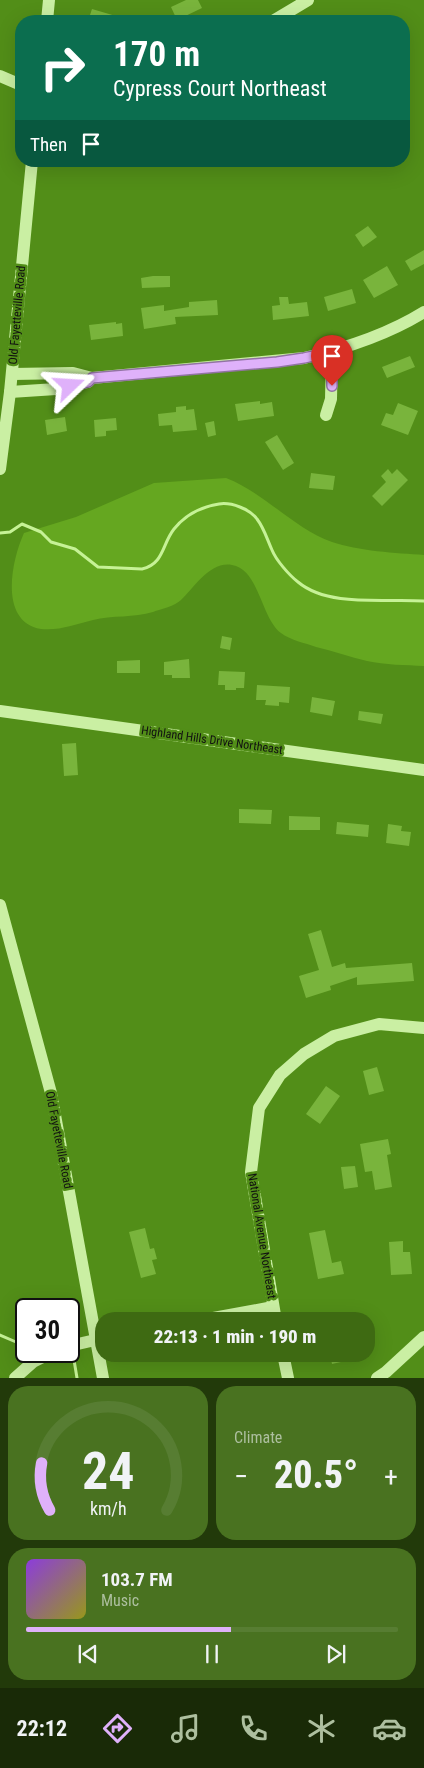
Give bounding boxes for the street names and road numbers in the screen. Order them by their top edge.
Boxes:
street label: Old Fayetteville Road [6,265,28,365]
street label: Highland Hills Drive Northeast [140,723,284,757]
street label: Old Fayetteville Road [43,1090,75,1190]
street label: National Avenue Northeast [245,1172,279,1300]

